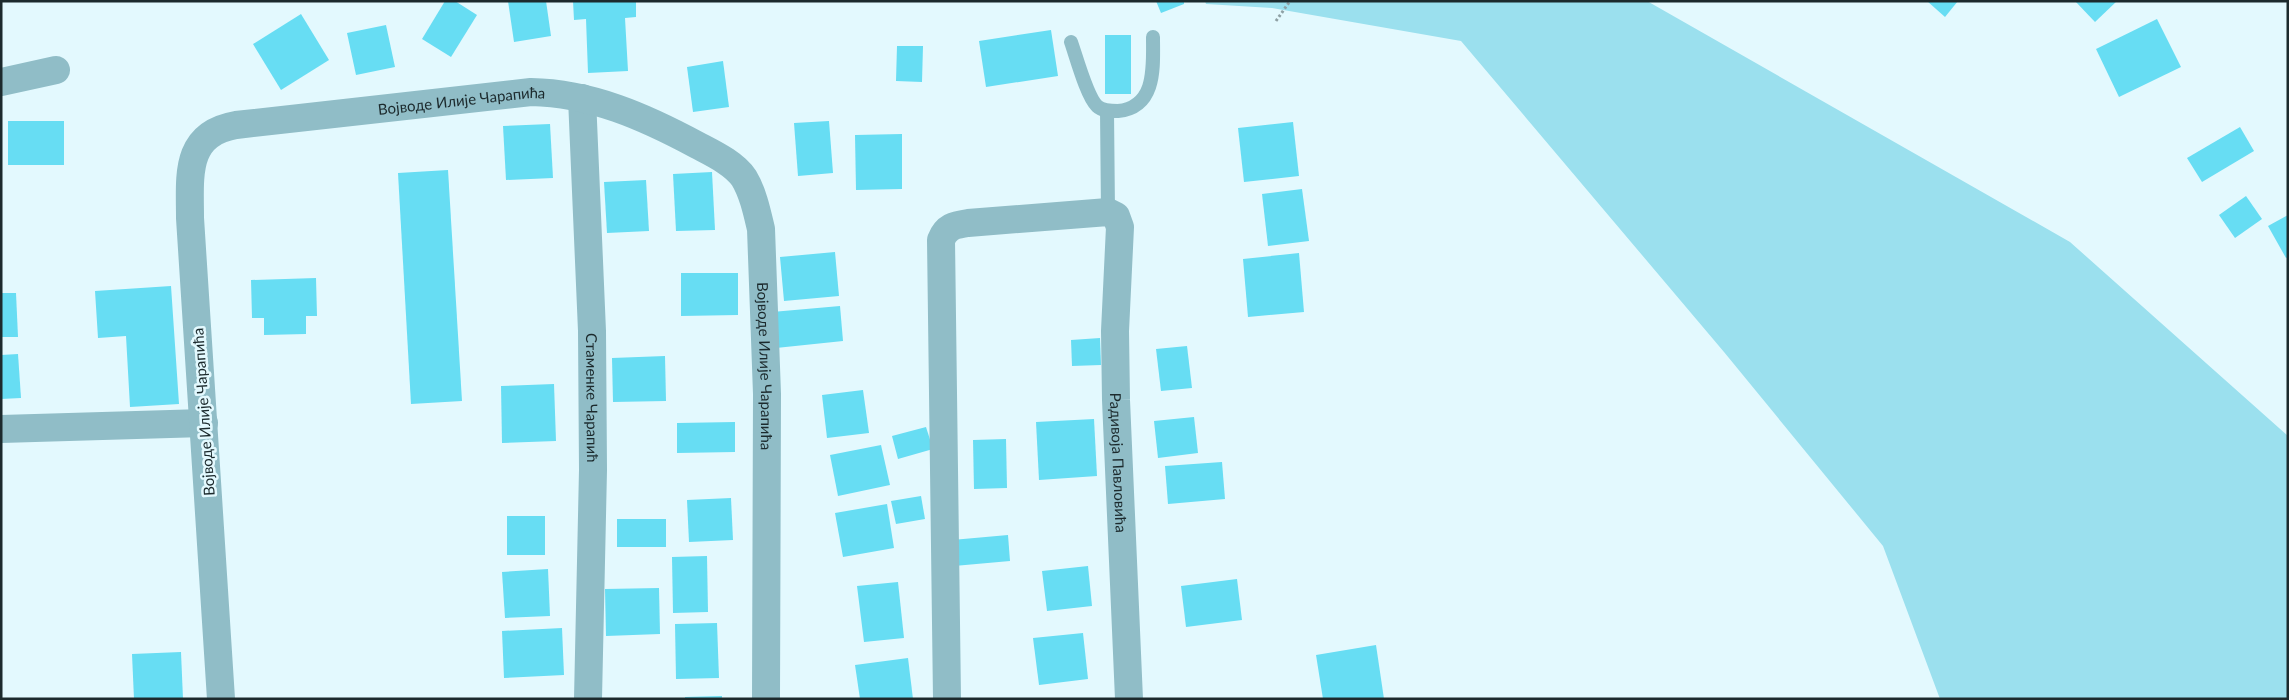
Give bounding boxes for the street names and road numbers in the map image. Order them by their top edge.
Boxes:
street label: Војводе Илије Чарапића [377,83,546,118]
street label: Војводе Илије Чарапића [754,282,776,450]
street label: Војводе Илије Чарапића [188,327,218,497]
street label: Стаменке Чарапић [583,333,602,463]
street label: Радивоја Павловића [1107,393,1131,533]

